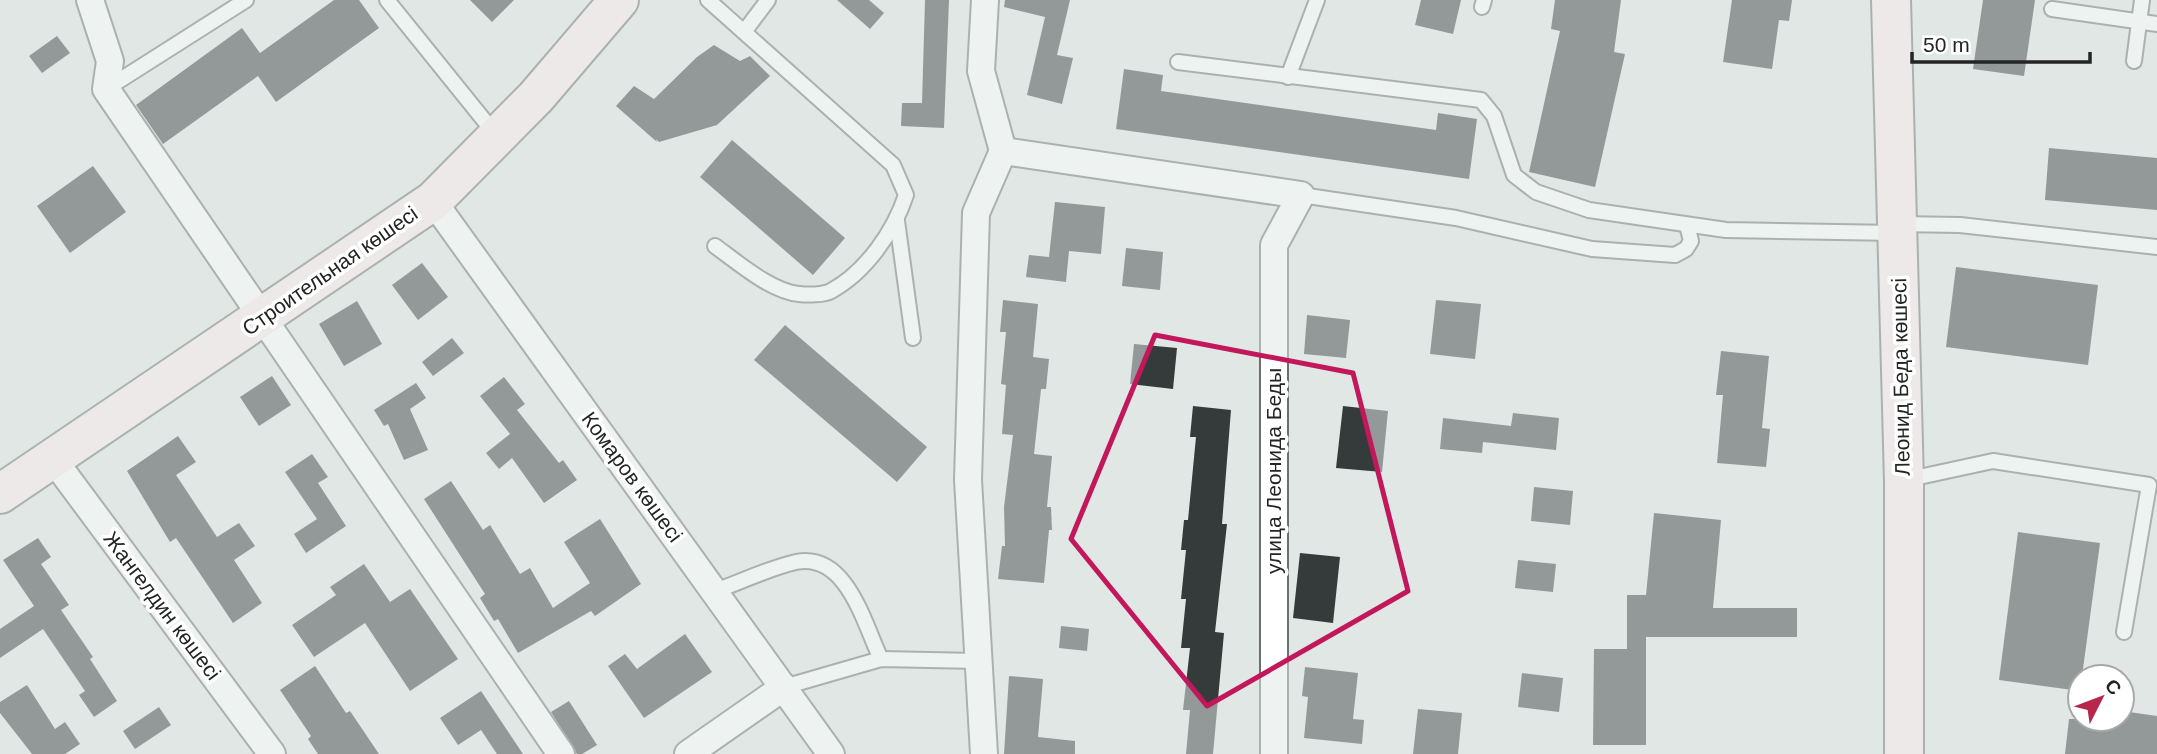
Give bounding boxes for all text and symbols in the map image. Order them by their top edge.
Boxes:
scale bar [1912,21,2090,65]
text: 50 m [1923,33,1970,56]
street label: Строительная көшесі [238,201,422,340]
street label: Леонид Беда көшесі [1887,278,1914,476]
street label: улица Леонида Беды [1262,368,1285,574]
street label: Комаров көшесі [578,407,687,546]
street label: Жангелдин көшесі [99,527,226,684]
north arrow [2066,663,2136,733]
text: С [2101,675,2126,699]

